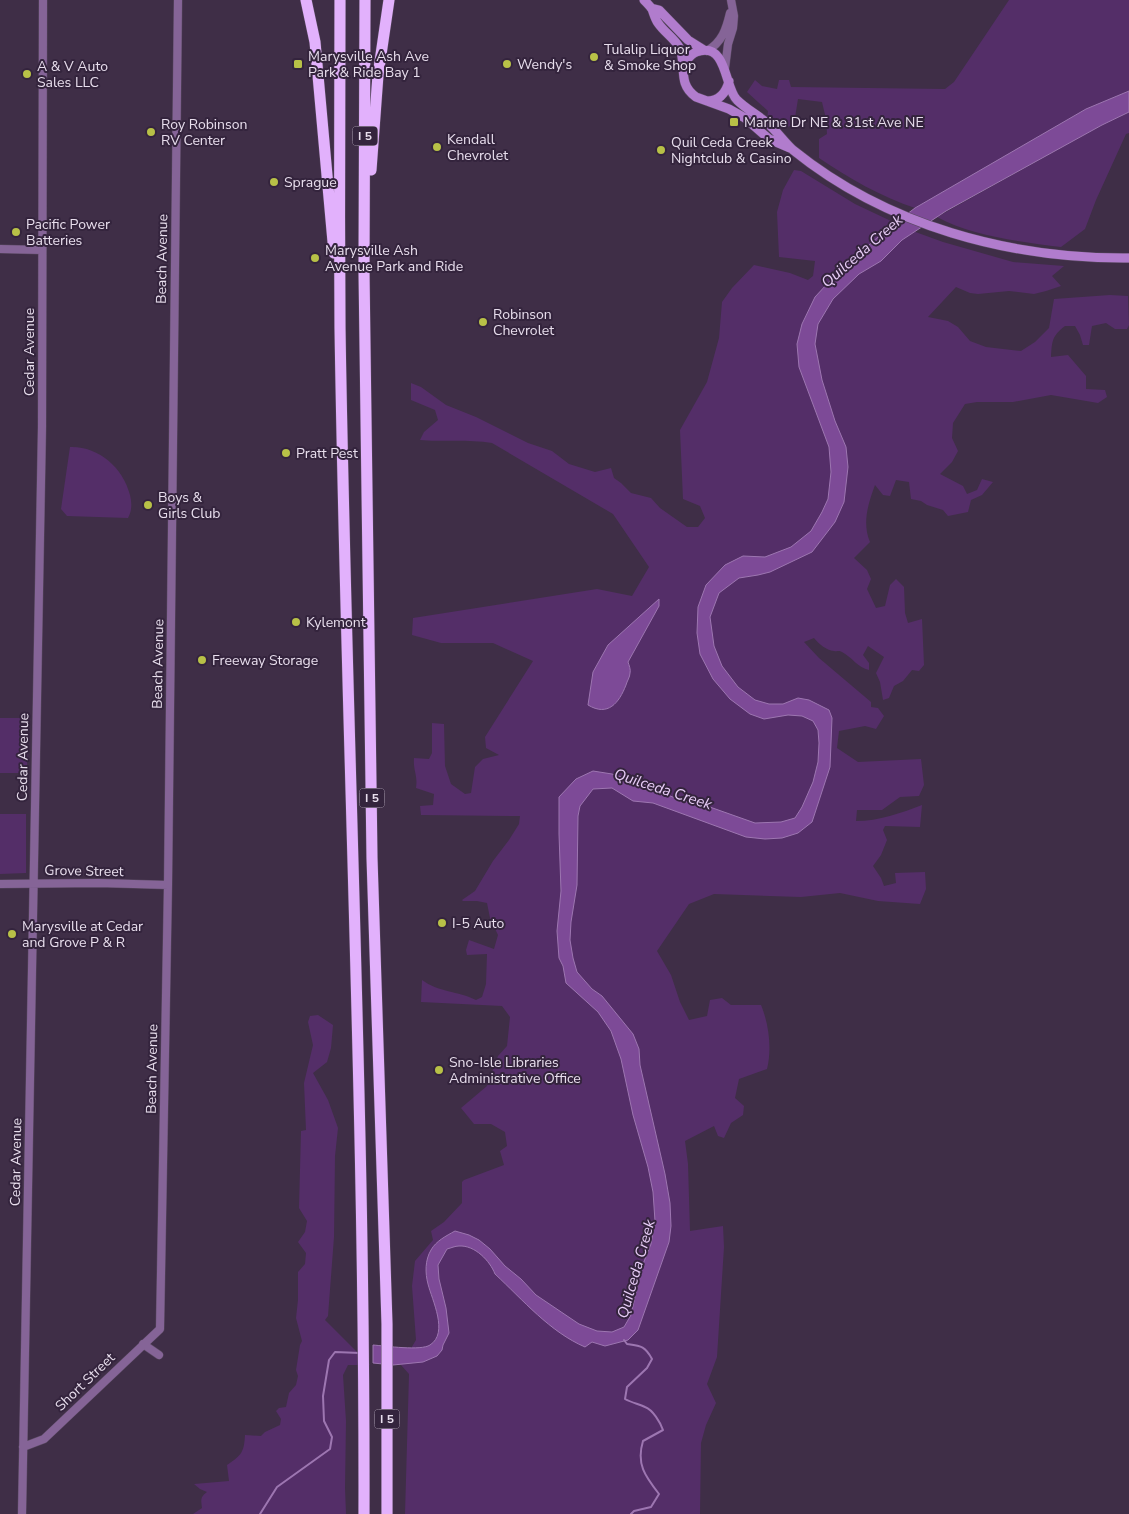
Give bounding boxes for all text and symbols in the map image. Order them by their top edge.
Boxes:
place label: Tulalip Liquor & Smoke Shop [604,40,696,75]
place label: Marysville Ash Ave Park & Ride Bay 1 [308,47,429,82]
marker: Tulalip Liquor & Smoke Shop [588,51,600,63]
place label: Wendy's [517,55,572,74]
place label: A & V Auto Sales LLC [37,57,108,92]
marker: Marysville Ash Ave Park & Ride Bay 1 [292,58,304,70]
marker: Wendy's [501,58,513,70]
marker: A & V Auto Sales LLC [21,68,33,80]
place label: Marine Dr NE & 31st Ave NE [744,113,924,132]
place label: Roy Robinson RV Center [161,115,248,150]
marker: Marine Dr NE & 31st Ave NE [728,116,740,128]
marker: Roy Robinson RV Center [145,126,157,138]
road number: I 5 [352,126,378,146]
place label: Kendall Chevrolet [447,130,508,165]
place label: Quil Ceda Creek Nightclub & Casino [671,133,792,168]
marker: Kendall Chevrolet [431,141,443,153]
marker: Quil Ceda Creek Nightclub & Casino [655,144,667,156]
place label: Sprague [284,173,337,192]
marker: Sprague [268,176,280,188]
water label: Quilceda Creek [817,210,907,292]
street label: Beach Avenue [152,214,172,304]
place label: Pacific Power Batteries [26,215,110,250]
marker: Pacific Power Batteries [10,226,22,238]
place label: Marysville Ash Avenue Park and Ride [325,241,463,276]
marker: Marysville Ash Avenue Park and Ride [309,252,321,264]
place label: Robinson Chevrolet [493,305,554,340]
street label: Cedar Avenue [20,308,39,396]
marker: Robinson Chevrolet [477,316,489,328]
place label: Pratt Pest [296,444,358,463]
marker: Pratt Pest [280,447,292,459]
place label: Boys & Girls Club [158,488,220,523]
marker: Boys & Girls Club [142,499,154,511]
place label: Kylemont [306,613,366,632]
marker: Kylemont [290,616,302,628]
street label: Beach Avenue [148,619,168,709]
place label: Freeway Storage [212,651,318,670]
marker: Freeway Storage [196,654,208,666]
street label: Cedar Avenue [13,713,33,801]
water label: Quilceda Creek [611,764,715,814]
road number: I 5 [360,788,384,808]
street label: Grove Street [44,861,124,881]
place label: I-5 Auto [452,914,504,933]
place label: Marysville at Cedar and Grove P & R [22,917,143,952]
marker: I-5 Auto [436,917,448,929]
marker: Marysville at Cedar and Grove P & R [6,928,18,940]
street label: Beach Avenue [142,1024,162,1114]
place label: Sno-Isle Libraries Administrative Office [449,1053,581,1088]
marker: Sno-Isle Libraries Administrative Office [433,1064,445,1076]
street label: Cedar Avenue [6,1118,26,1206]
water label: Quilceda Creek [612,1217,660,1321]
street label: Short Street [51,1349,119,1415]
road number: I 5 [374,1410,400,1428]

